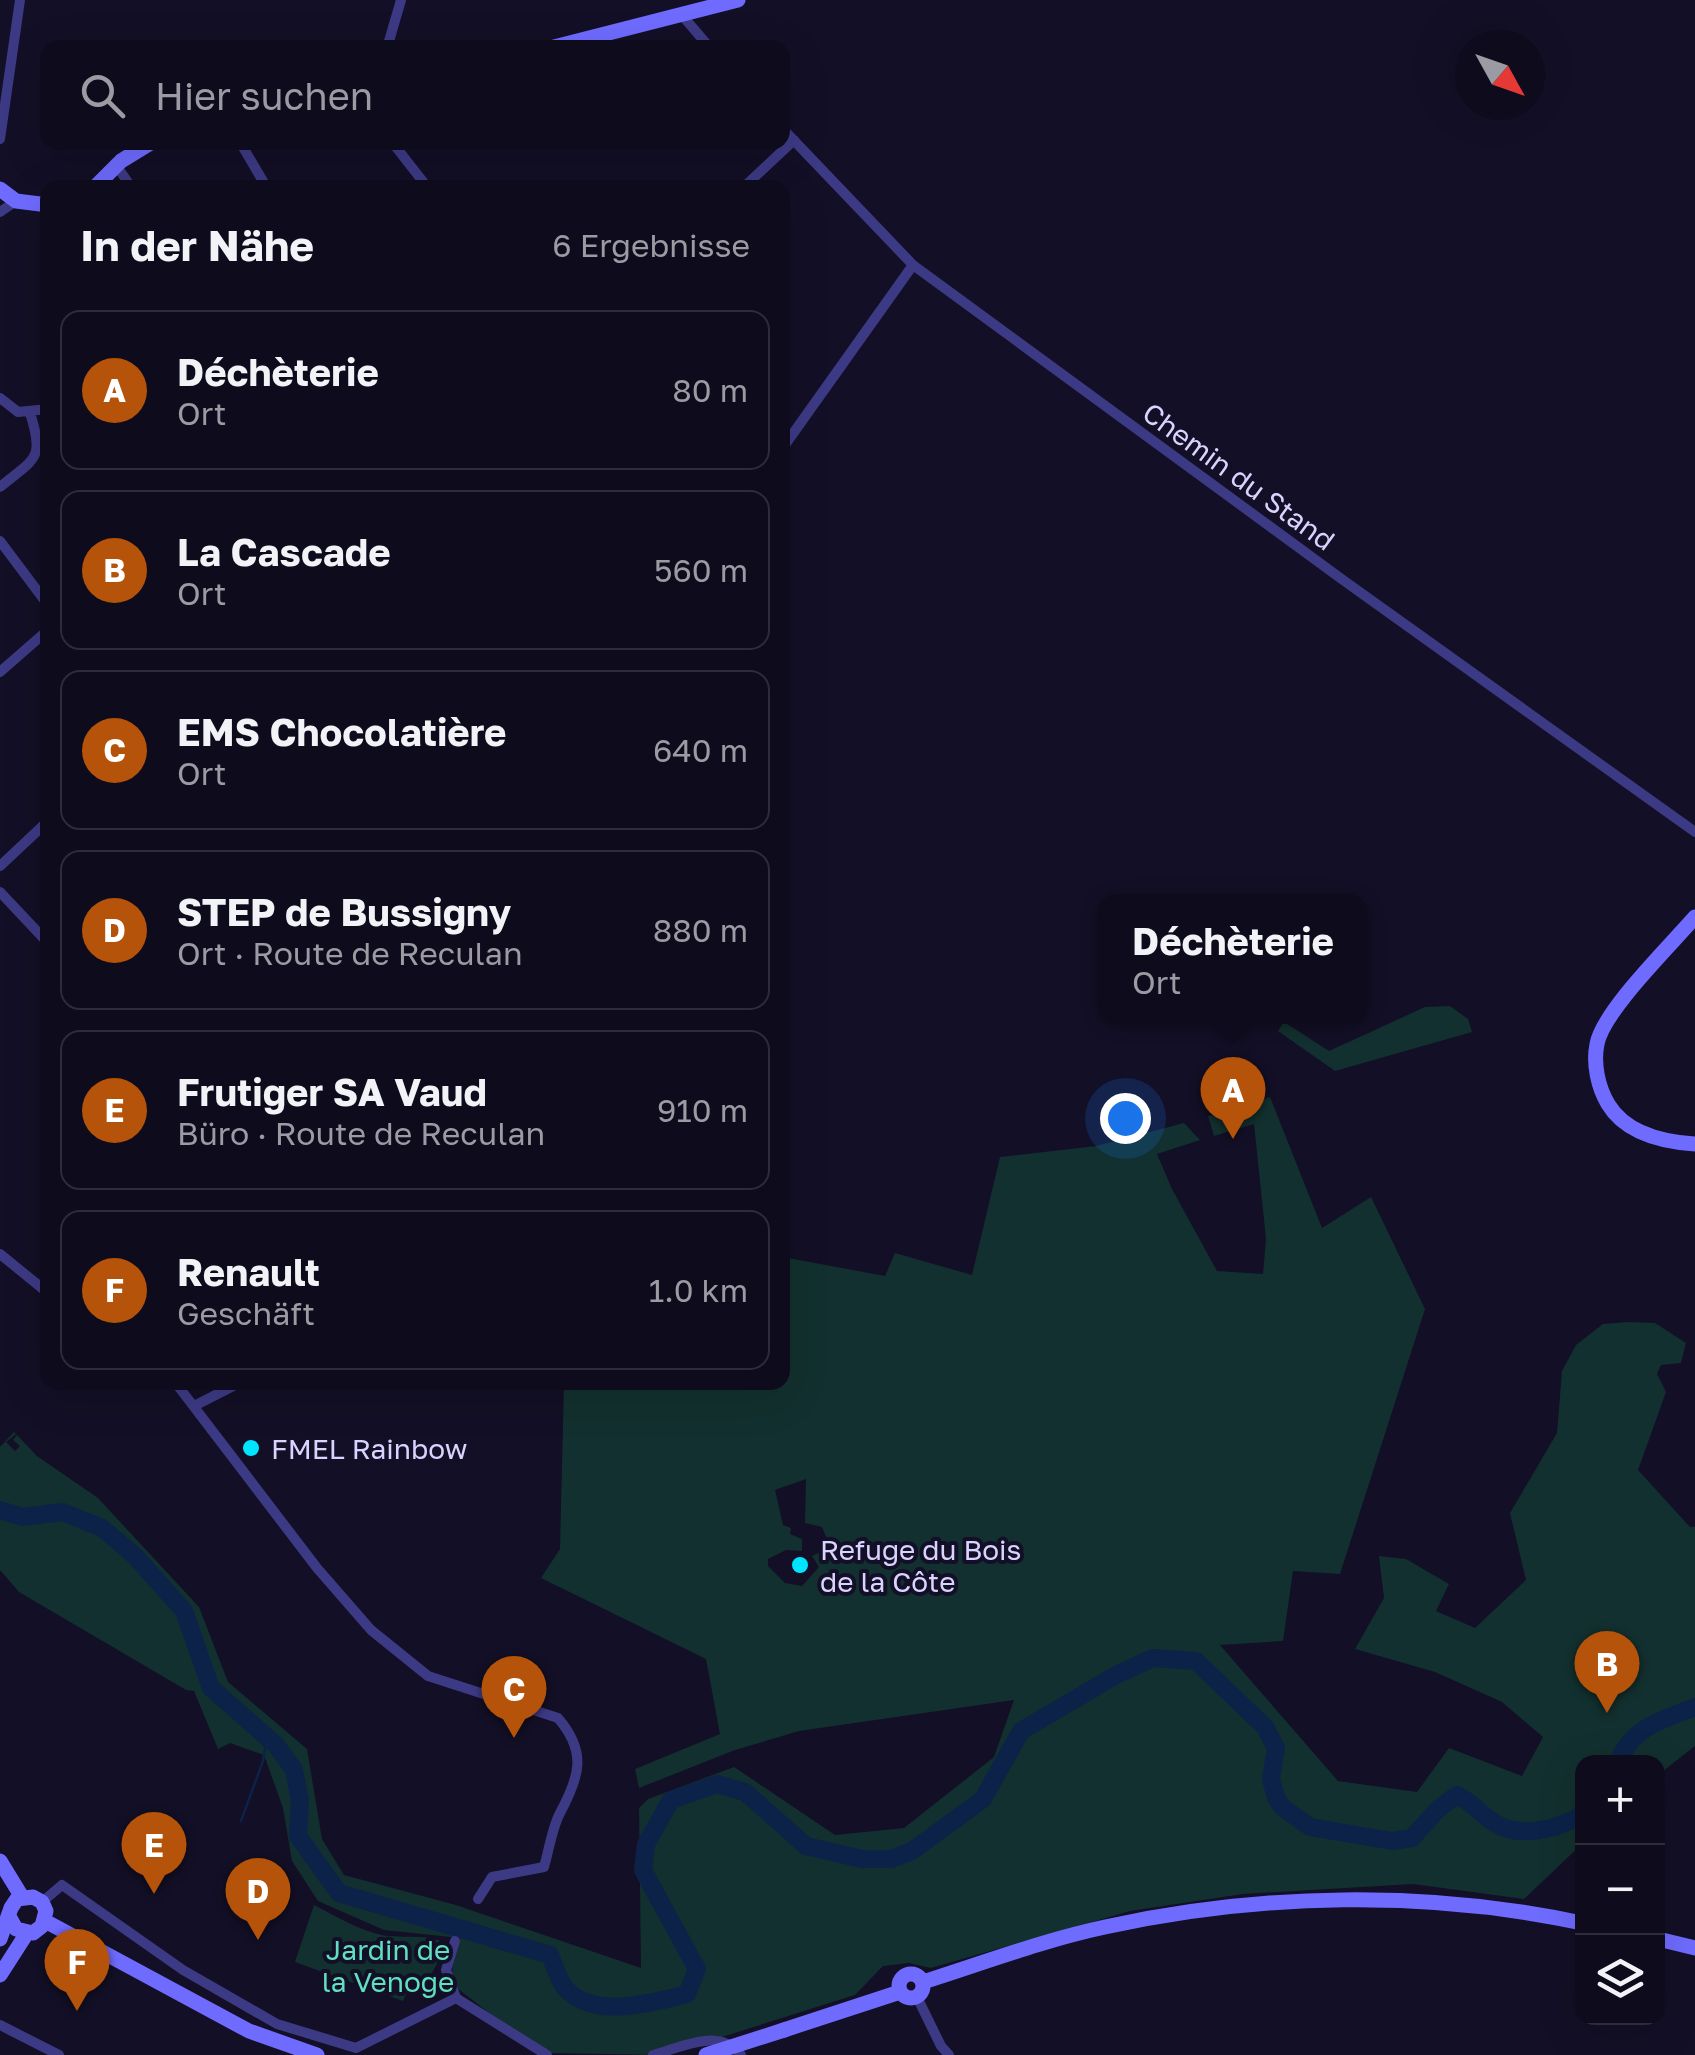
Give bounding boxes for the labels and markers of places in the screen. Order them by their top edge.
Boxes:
pin: A [1200,1056,1266,1139]
place label: FMEL Rainbow [271,1432,468,1465]
marker: FMEL Rainbow [240,1437,262,1459]
place label: Refuge du Bois de la Côte [820,1533,1021,1598]
marker: Refuge du Bois de la Côte [789,1554,811,1576]
pin: B [1574,1630,1640,1713]
pin: C [482,1656,546,1738]
pin: E [122,1812,186,1894]
pin: D [226,1858,290,1940]
pin: F [44,1928,110,2011]

